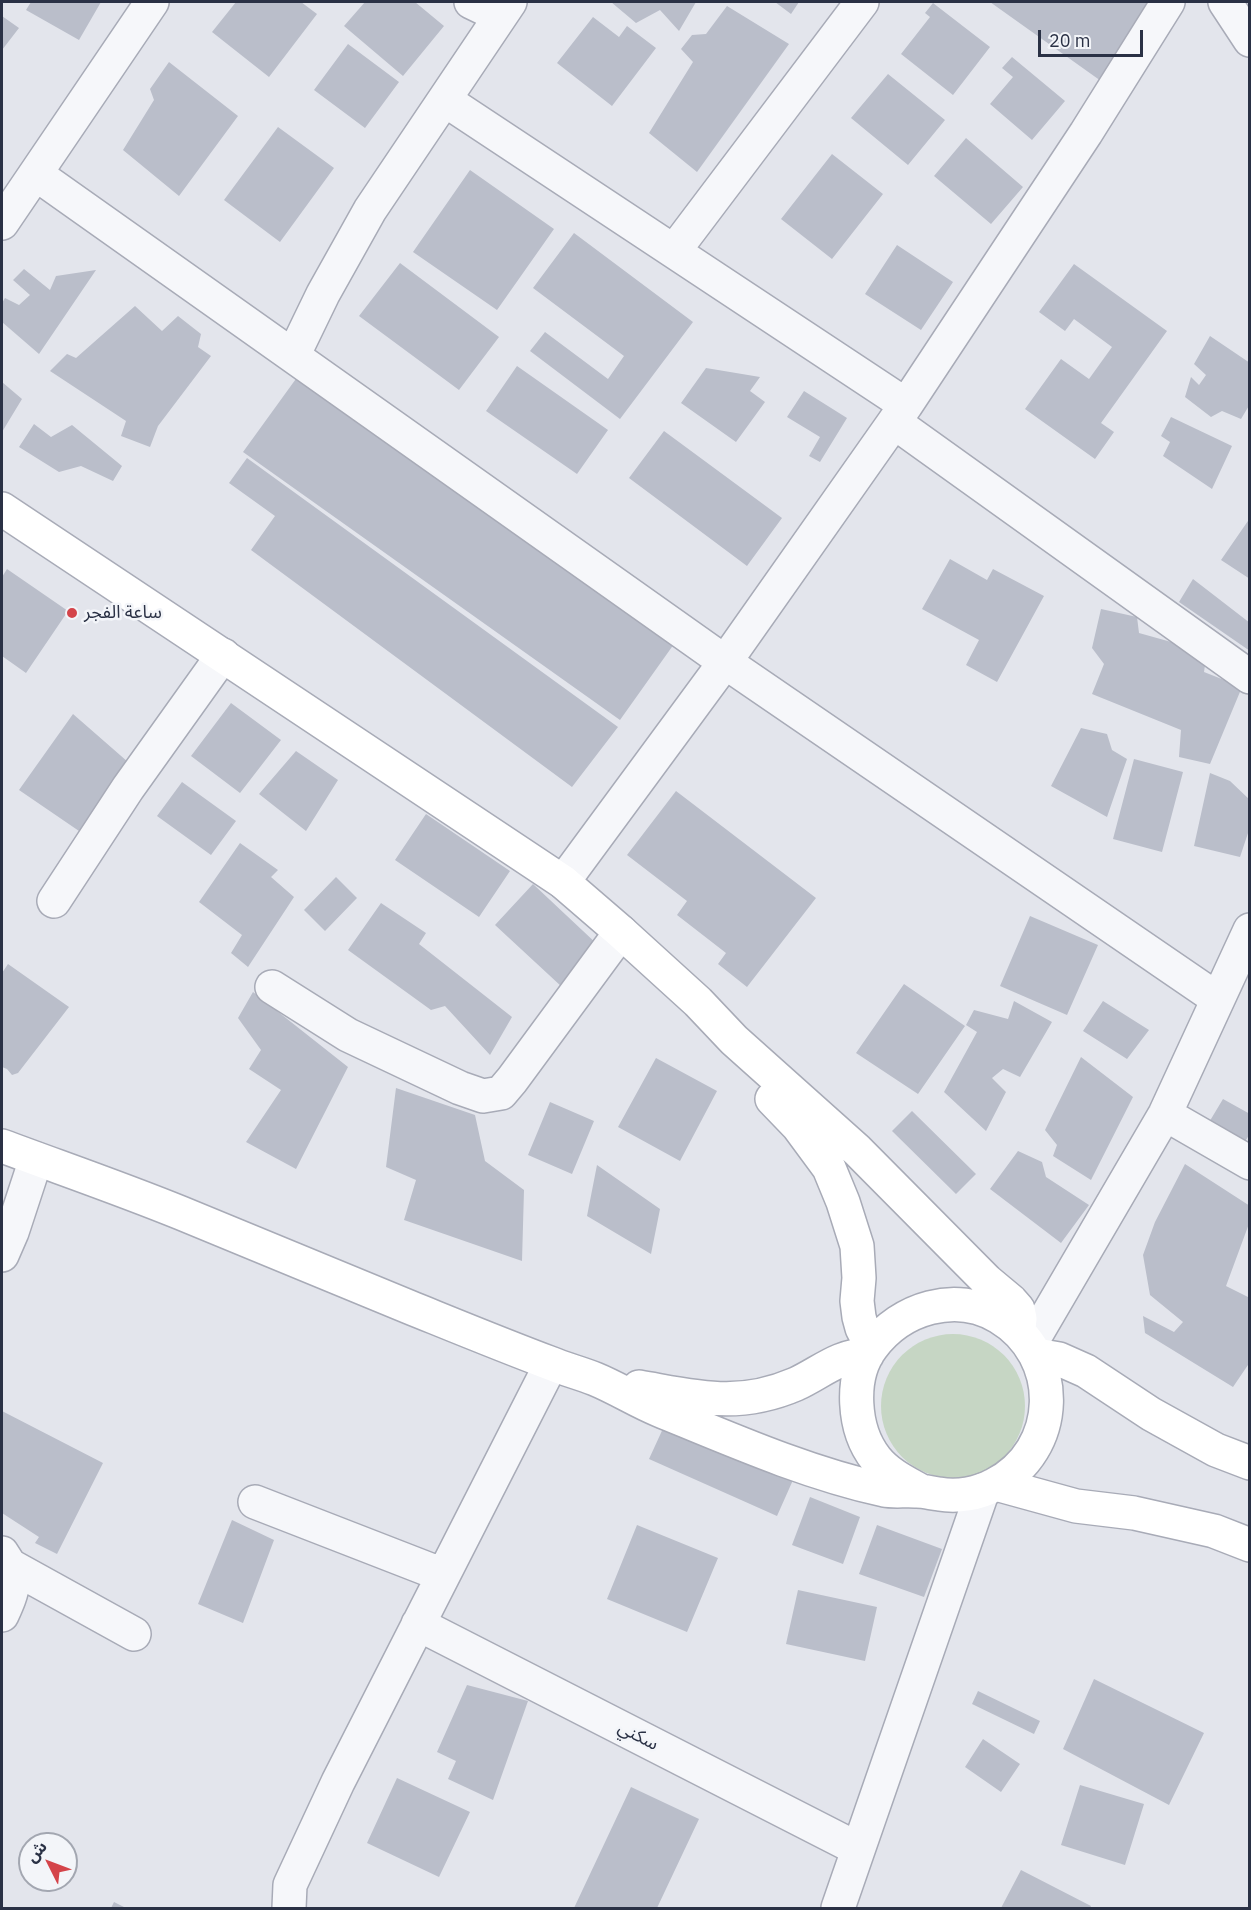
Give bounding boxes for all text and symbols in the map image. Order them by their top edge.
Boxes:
scale bar [1041,18,1146,56]
text: 20 m [1049,29,1091,52]
place label: ساعة الفجر [84,602,162,624]
marker: ساعة الفجر [65,606,79,620]
street label: سكني [614,1717,662,1755]
north arrow [18,1832,78,1892]
text: ش [21,1836,51,1866]

